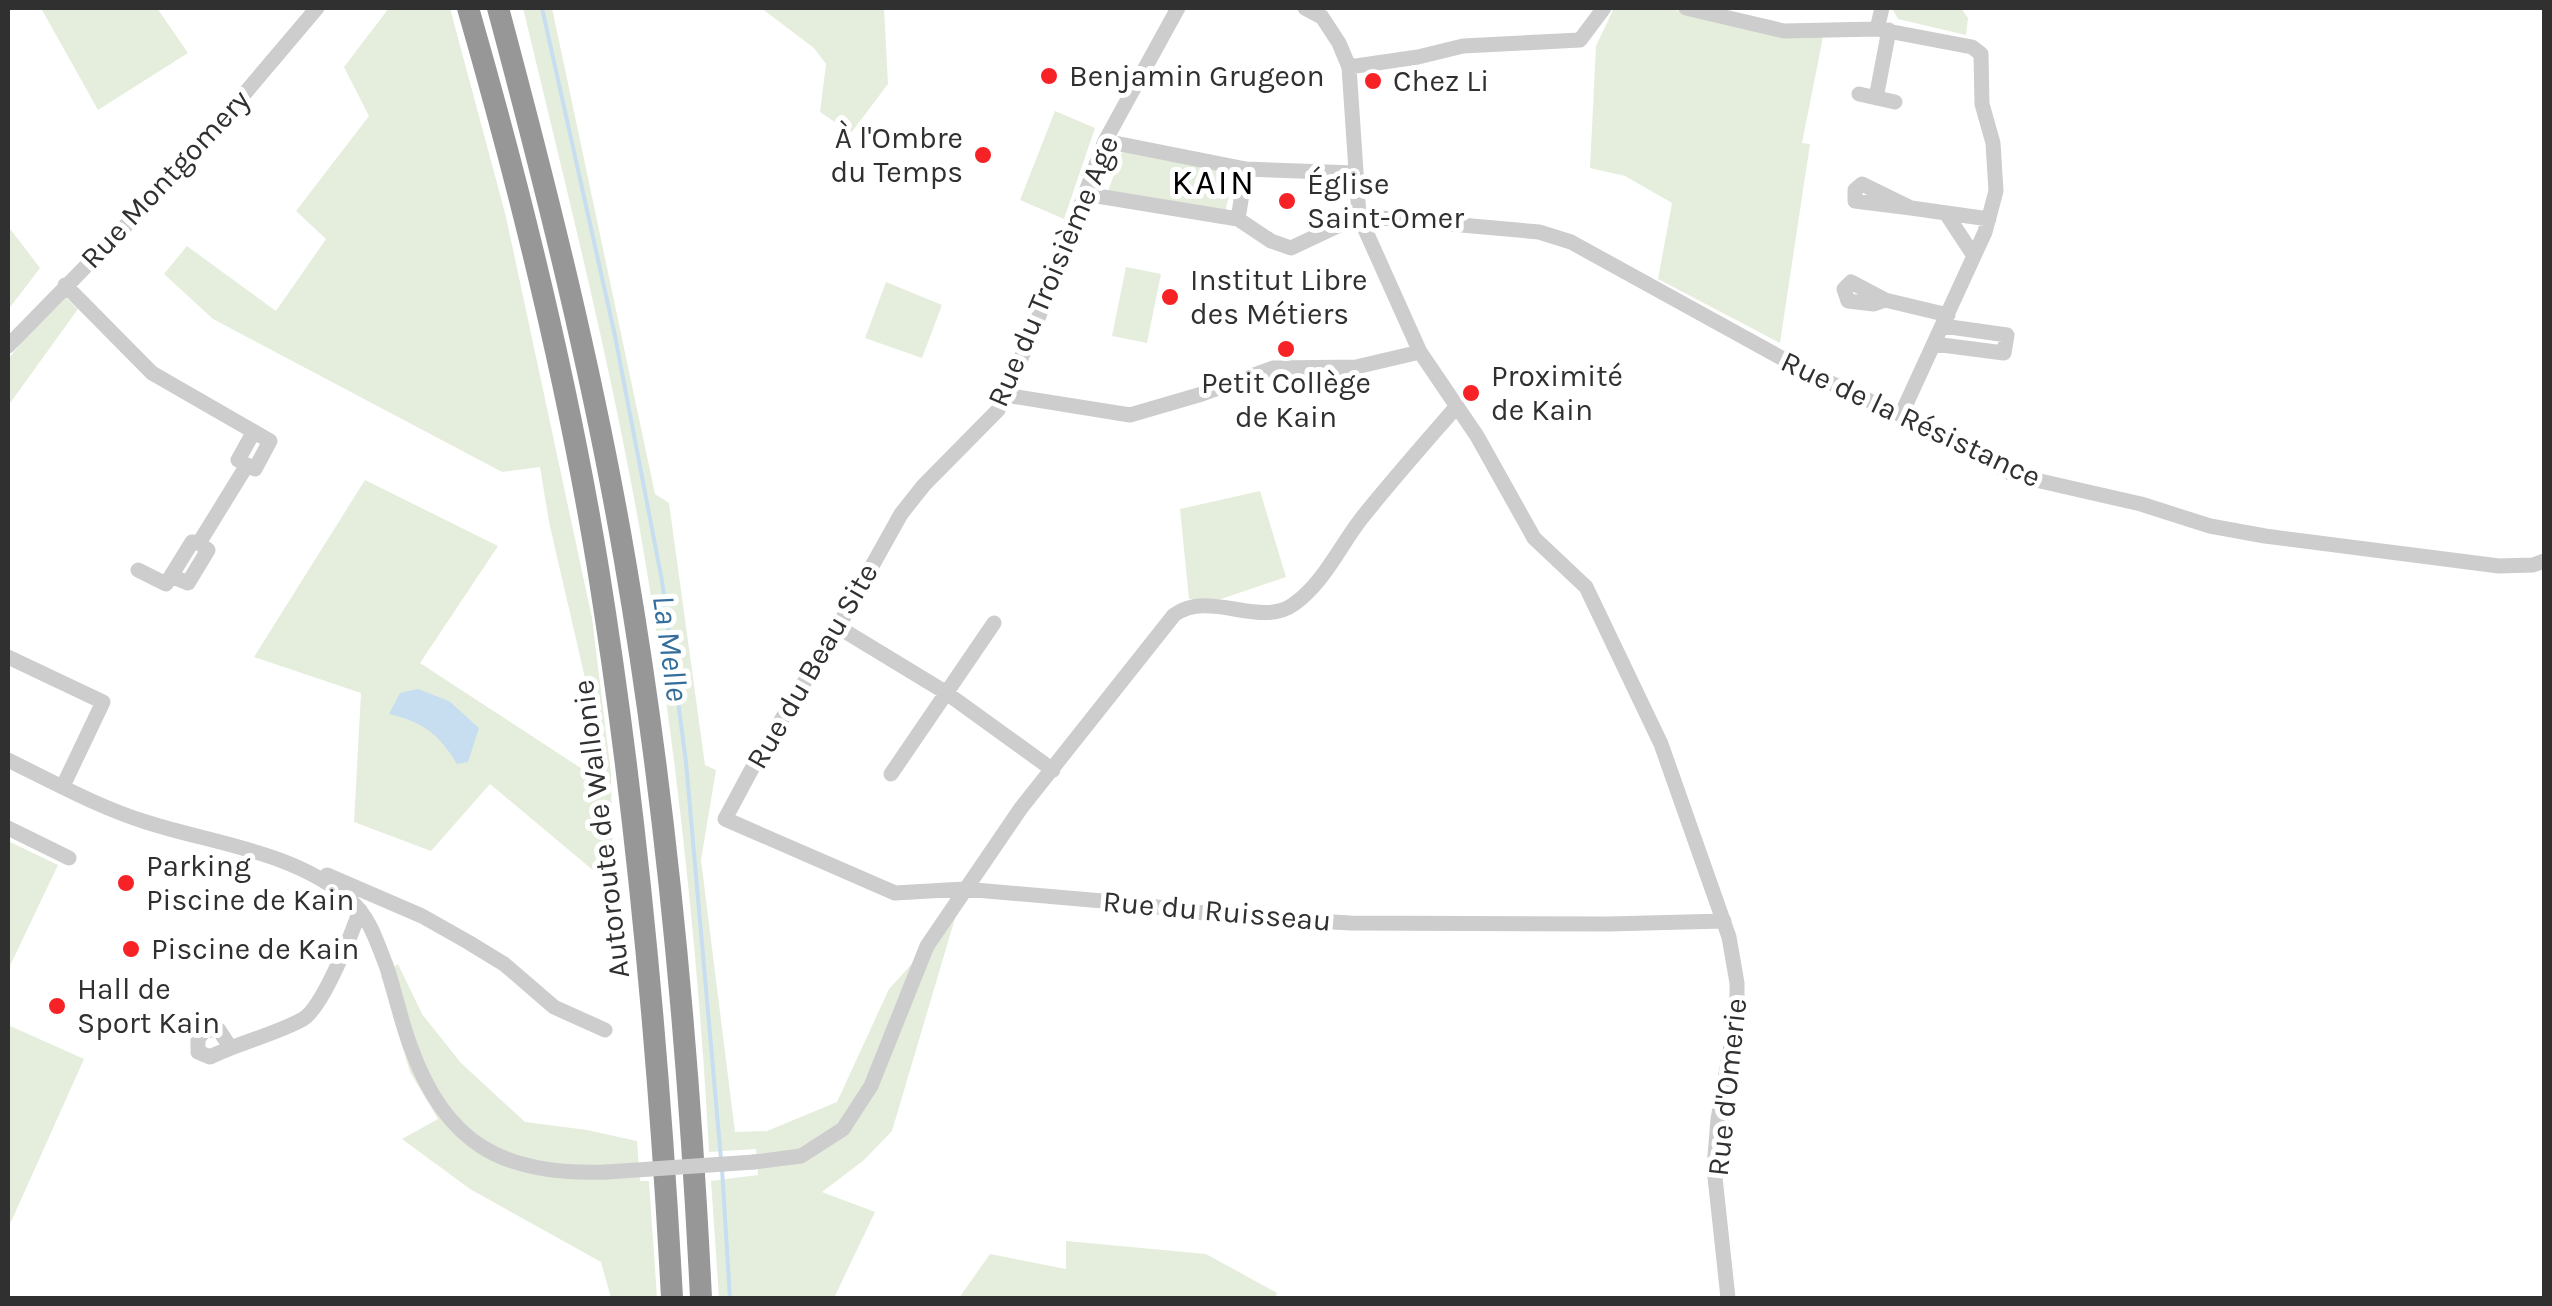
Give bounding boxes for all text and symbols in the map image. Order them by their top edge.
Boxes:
place label: Benjamin Grugeon [1069,58,1324,94]
place label: Chez Li [1393,63,1489,99]
marker: Benjamin Grugeon [1038,65,1060,87]
marker: Chez Li [1362,70,1384,92]
street label: Rue Montgomery [73,82,257,276]
place label: À l'Ombre du Temps [830,120,963,190]
street label: Rue du Troisième Age [979,130,1127,412]
marker: À l'Ombre du Temps [972,144,994,166]
district label: KAIN [1171,162,1257,203]
place label: Église Saint-Omer [1307,166,1464,236]
marker: Église Saint-Omer [1276,190,1298,212]
place label: Institut Libre des Métiers [1190,262,1367,332]
marker: Institut Libre des Métiers [1159,286,1181,308]
marker: Petit Collège de Kain [1275,338,1297,360]
street label: Rue de la Résistance [1775,343,2047,495]
place label: Proximité de Kain [1491,358,1623,428]
place label: Petit Collège de Kain [1201,365,1371,435]
marker: Proximité de Kain [1460,382,1482,404]
street label: Rue du Beau Site [738,557,886,775]
water label: La Melle [645,593,696,704]
street label: Autoroute de Wallonie [565,678,637,980]
place label: Parking Piscine de Kain [146,848,354,918]
marker: Parking Piscine de Kain [115,872,137,894]
street label: Rue du Ruisseau [1101,883,1333,939]
place label: Piscine de Kain [151,931,359,967]
marker: Piscine de Kain [120,938,142,960]
place label: Hall de Sport Kain [77,971,220,1041]
marker: Hall de Sport Kain [46,995,68,1017]
street label: Rue d'Omerie [1700,996,1754,1178]

